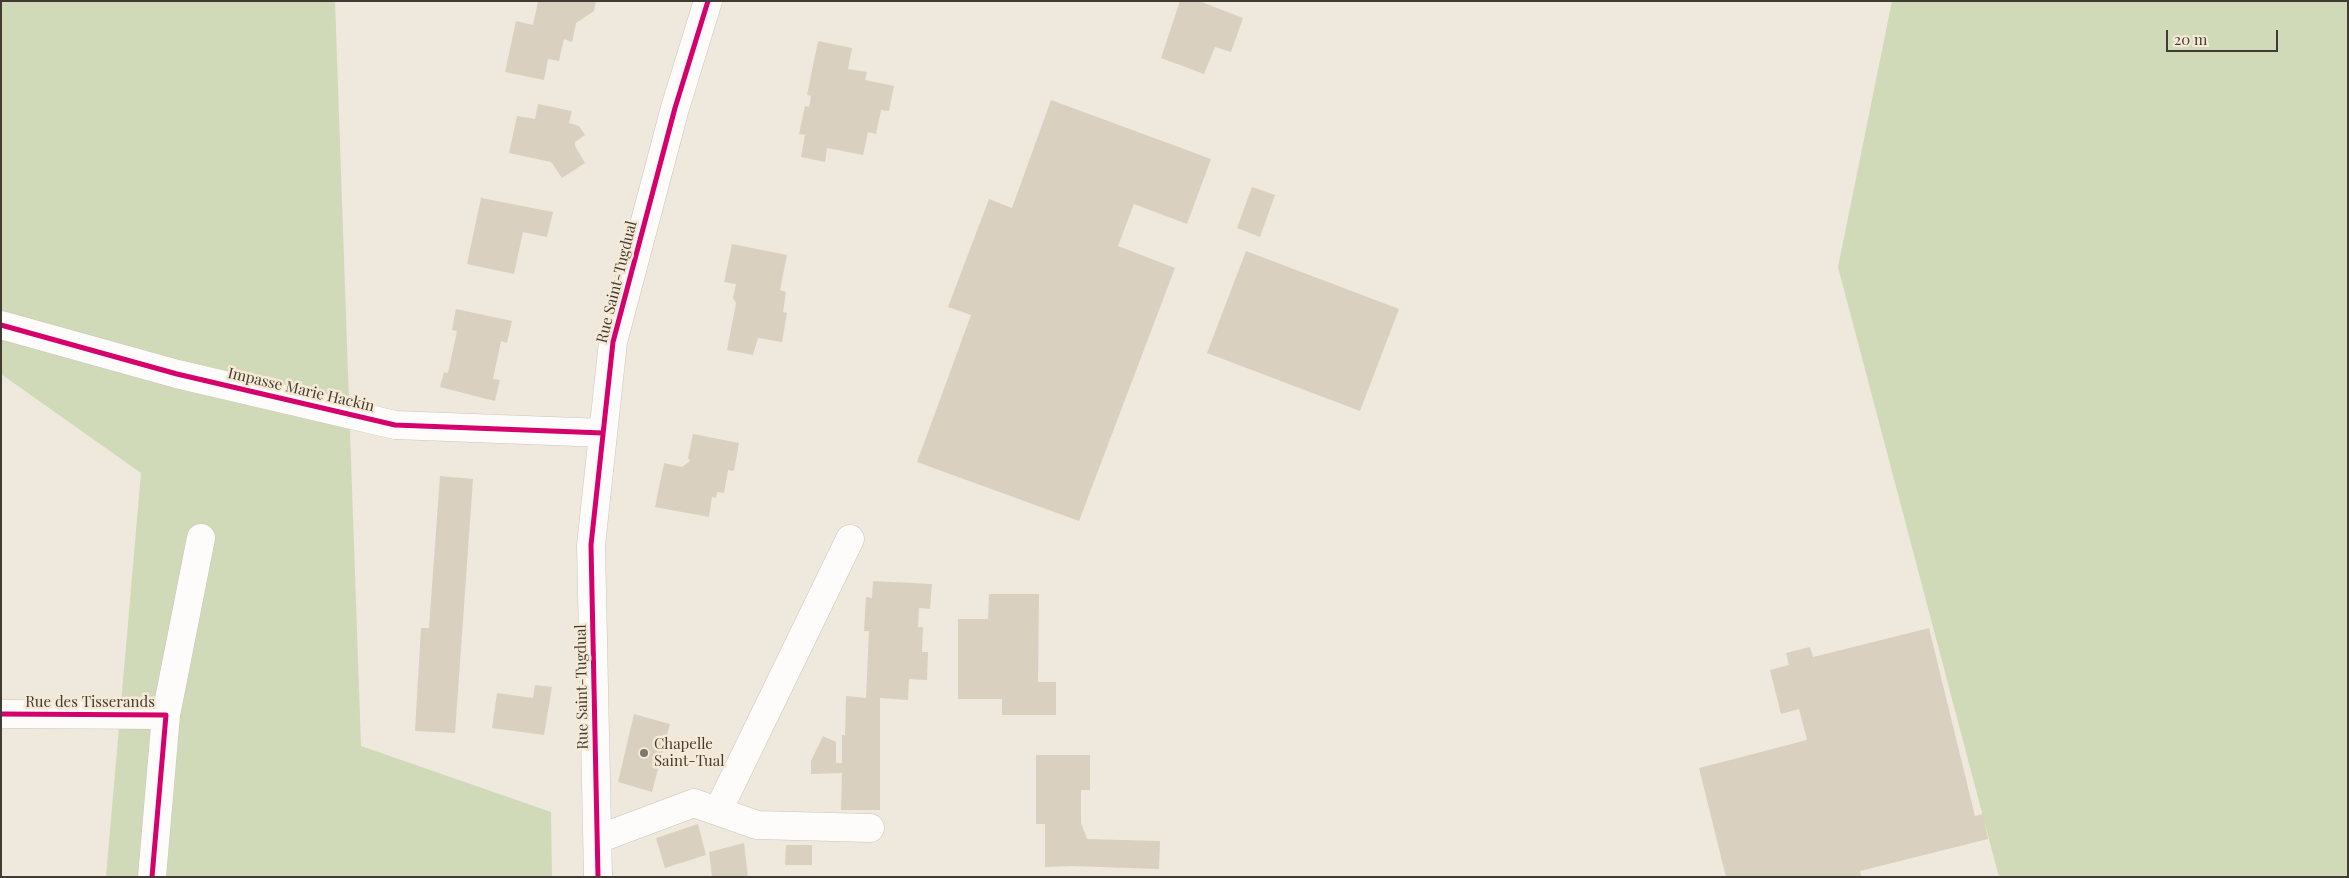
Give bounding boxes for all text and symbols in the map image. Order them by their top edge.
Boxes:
scale bar [2169,20,2282,52]
text: 20 m [2174,29,2207,49]
street label: Rue Saint-Tugdual [593,219,641,345]
street label: Impasse Marie Hackin [226,364,376,416]
street label: Rue Saint-Tugdual [572,624,592,750]
street label: Rue des Tisserands [25,693,155,711]
place label: Chapelle Saint-Tual [654,735,724,770]
marker: Chapelle Saint-Tual [638,747,650,759]

